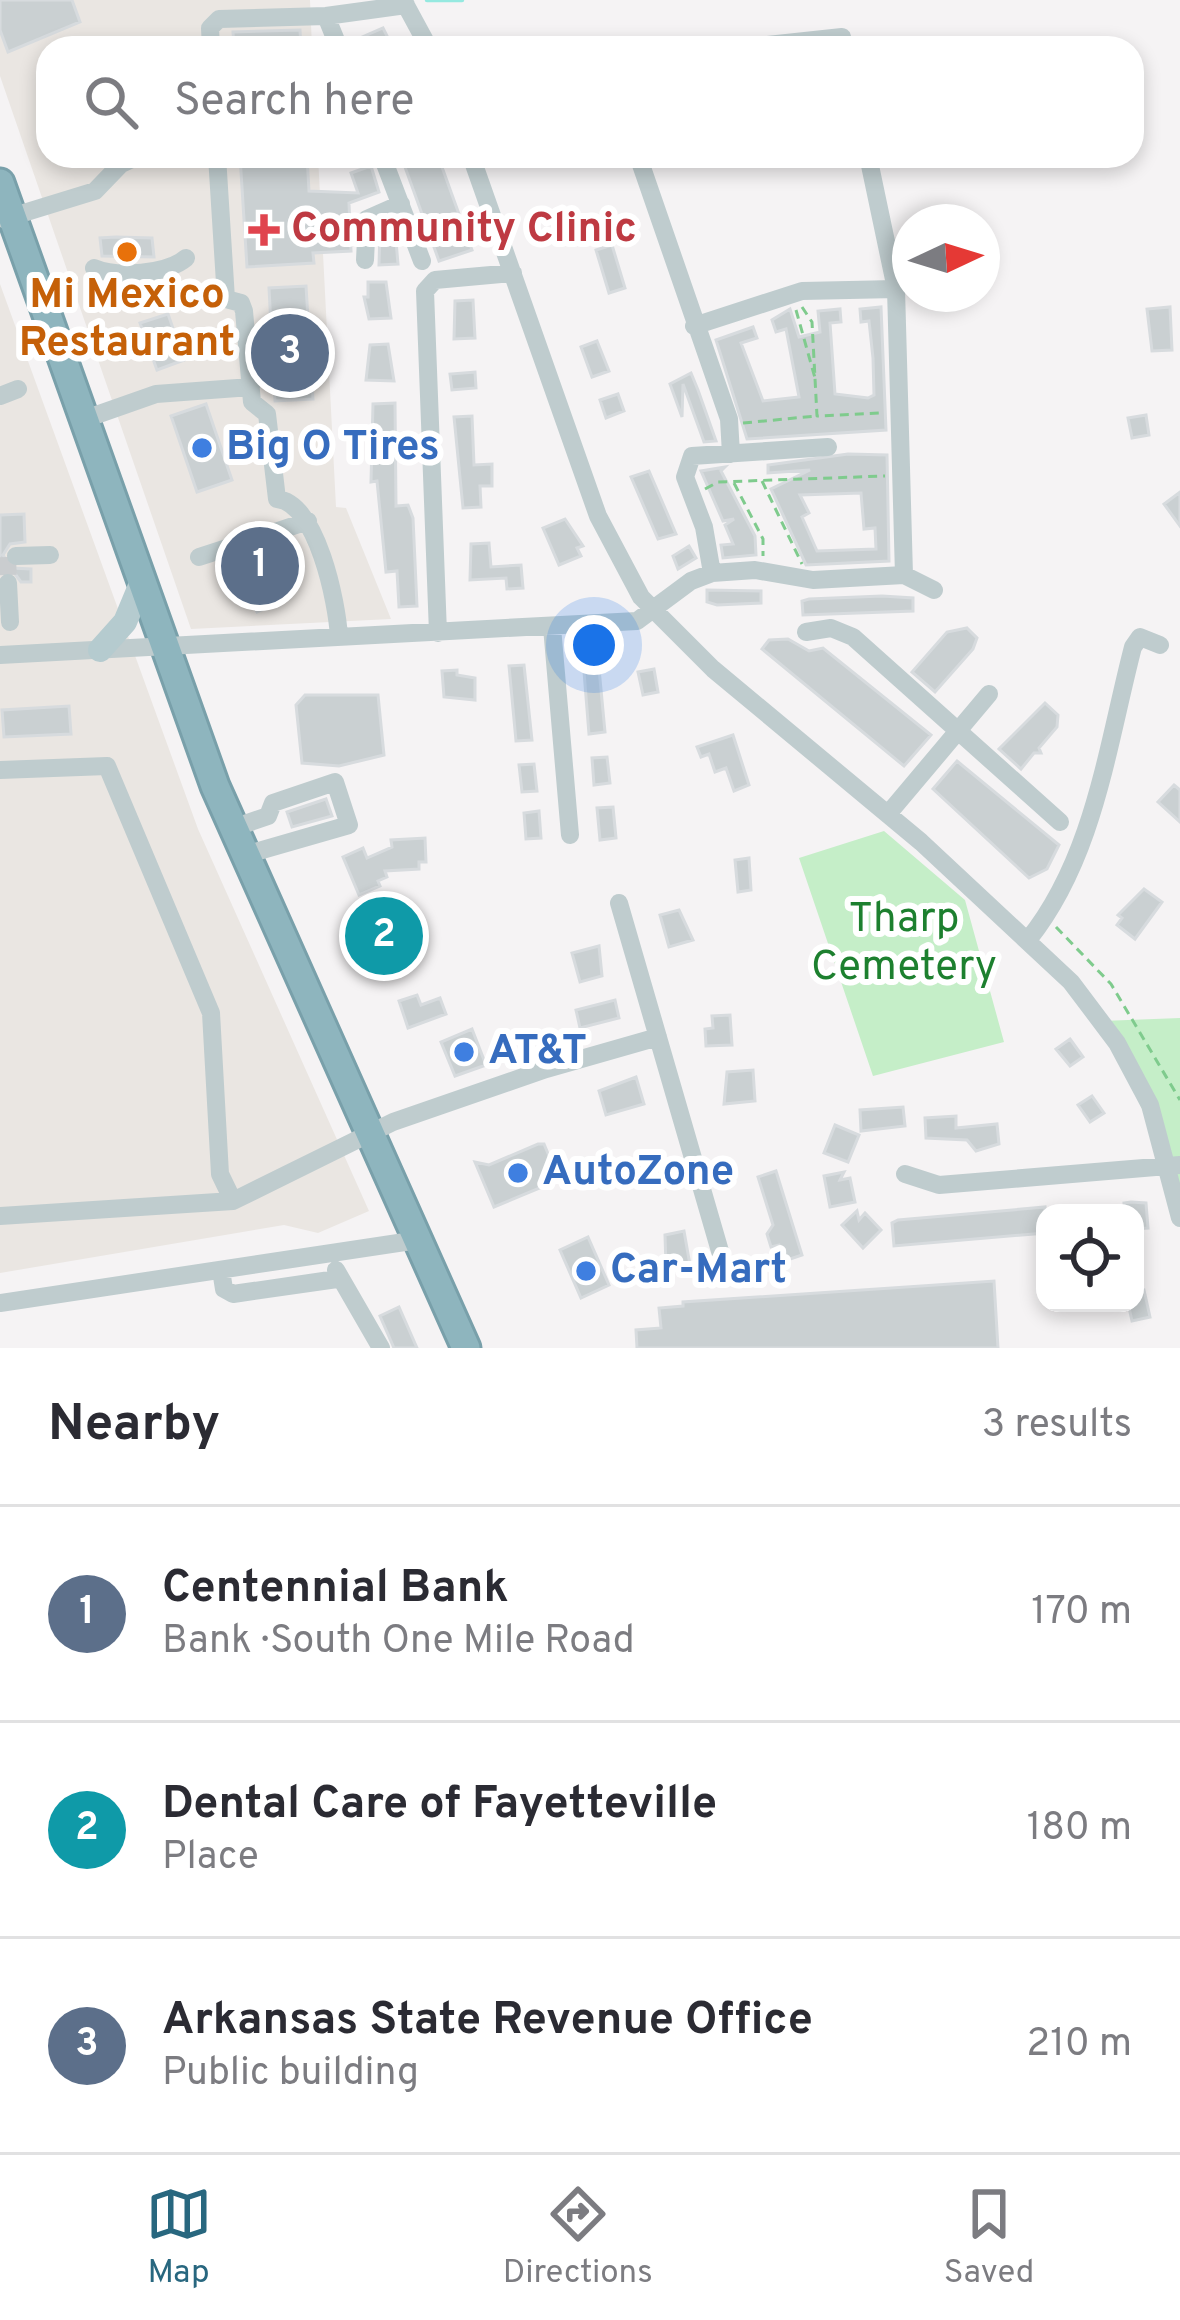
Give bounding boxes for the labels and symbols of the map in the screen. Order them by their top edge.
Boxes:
place label: Community Clinic [291,204,637,257]
north arrow [892,204,1000,312]
marker: Community Clinic [248,214,280,246]
marker: Mi Mexico Restaurant [114,239,140,265]
place label: Mi Mexico Restaurant [19,270,235,371]
pin: 3 [251,308,329,398]
place label: Big O Tires [226,422,440,475]
marker: Big O Tires [189,435,215,461]
pin: 1 [221,521,299,611]
your location [564,615,624,675]
pin: 2 [345,891,423,981]
park label: Tharp Cemetery [811,894,997,995]
place label: AT&T [488,1026,587,1079]
marker: AT&T [451,1039,477,1065]
place label: AutoZone [542,1147,734,1200]
marker: AutoZone [505,1160,531,1186]
place label: Car-Mart [610,1245,787,1298]
marker: Car-Mart [573,1258,599,1284]

